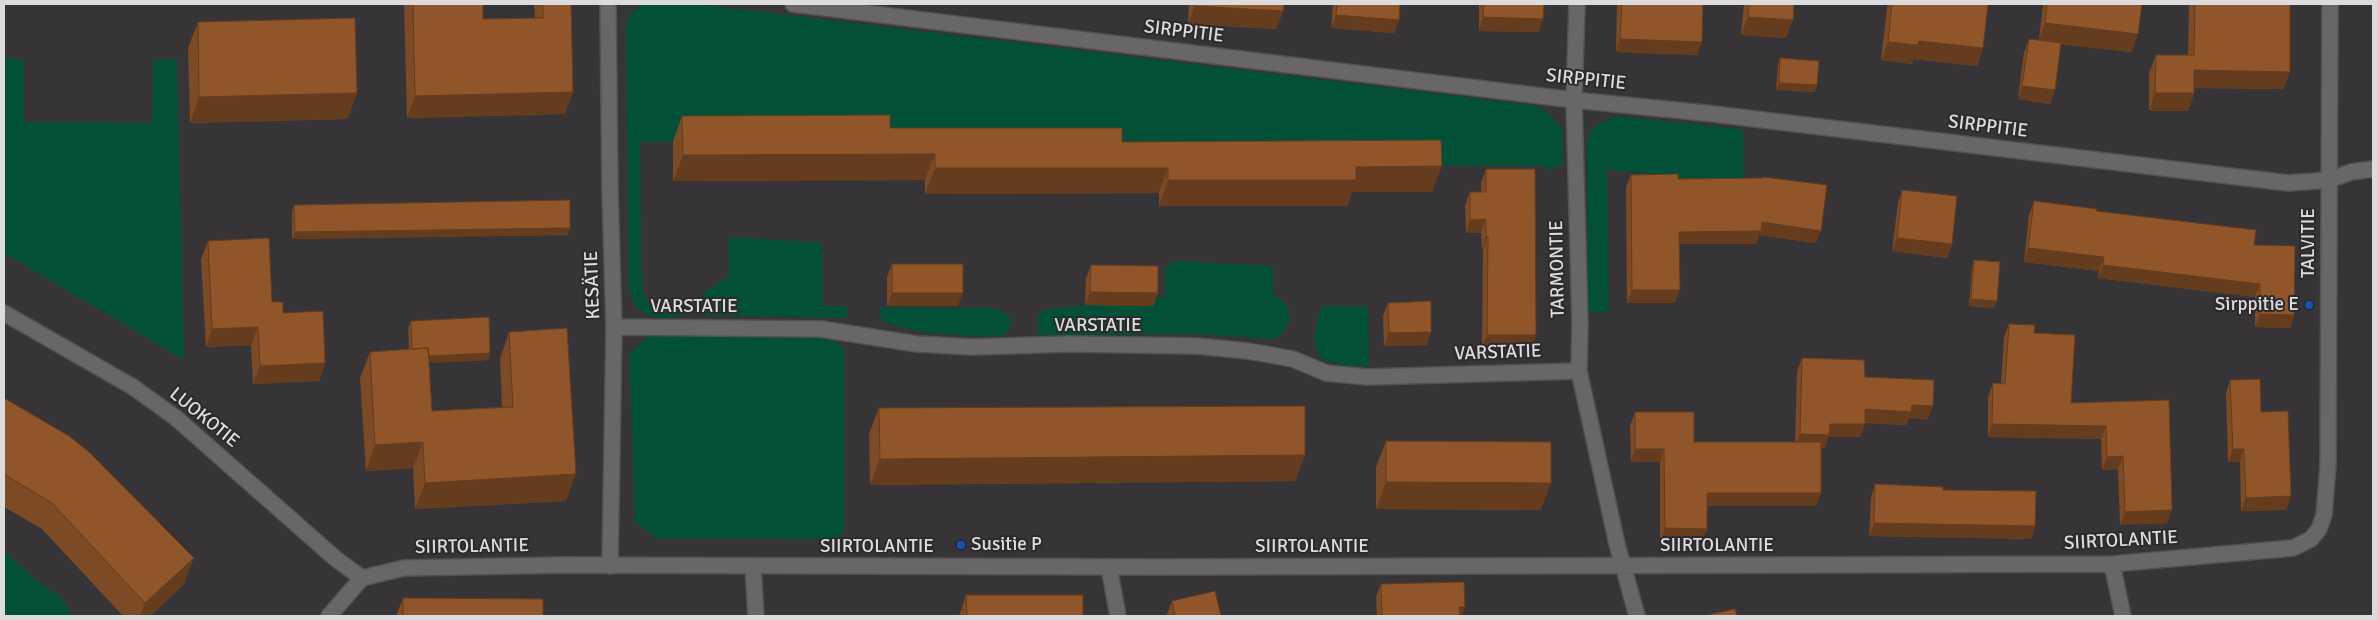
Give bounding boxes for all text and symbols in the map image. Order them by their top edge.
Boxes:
street label: SIRPPITIE [1143,16,1225,48]
street label: SIRPPITIE [1545,64,1627,96]
street label: SIRPPITIE [1947,111,2029,143]
street label: TALVITIE [2298,208,2320,278]
street label: TARMONTIE [1546,220,1570,318]
street label: KESÄTIE [580,250,606,320]
place label: Sirppitie E [2215,294,2299,316]
street label: VARSTATIE [650,296,738,318]
marker: Sirppitie E [2303,299,2315,311]
street label: VARSTATIE [1054,315,1142,337]
street label: VARSTATIE [1454,340,1542,366]
street label: LUOKOTIE [164,383,244,453]
street label: SIIRTOLANTIE [2063,527,2179,555]
place label: Susitie P [971,534,1042,556]
street label: SIIRTOLANTIE [415,535,529,559]
street label: SIIRTOLANTIE [1660,535,1774,557]
street label: SIIRTOLANTIE [820,536,934,558]
street label: SIIRTOLANTIE [1255,536,1369,558]
marker: Susitie P [955,539,967,551]

